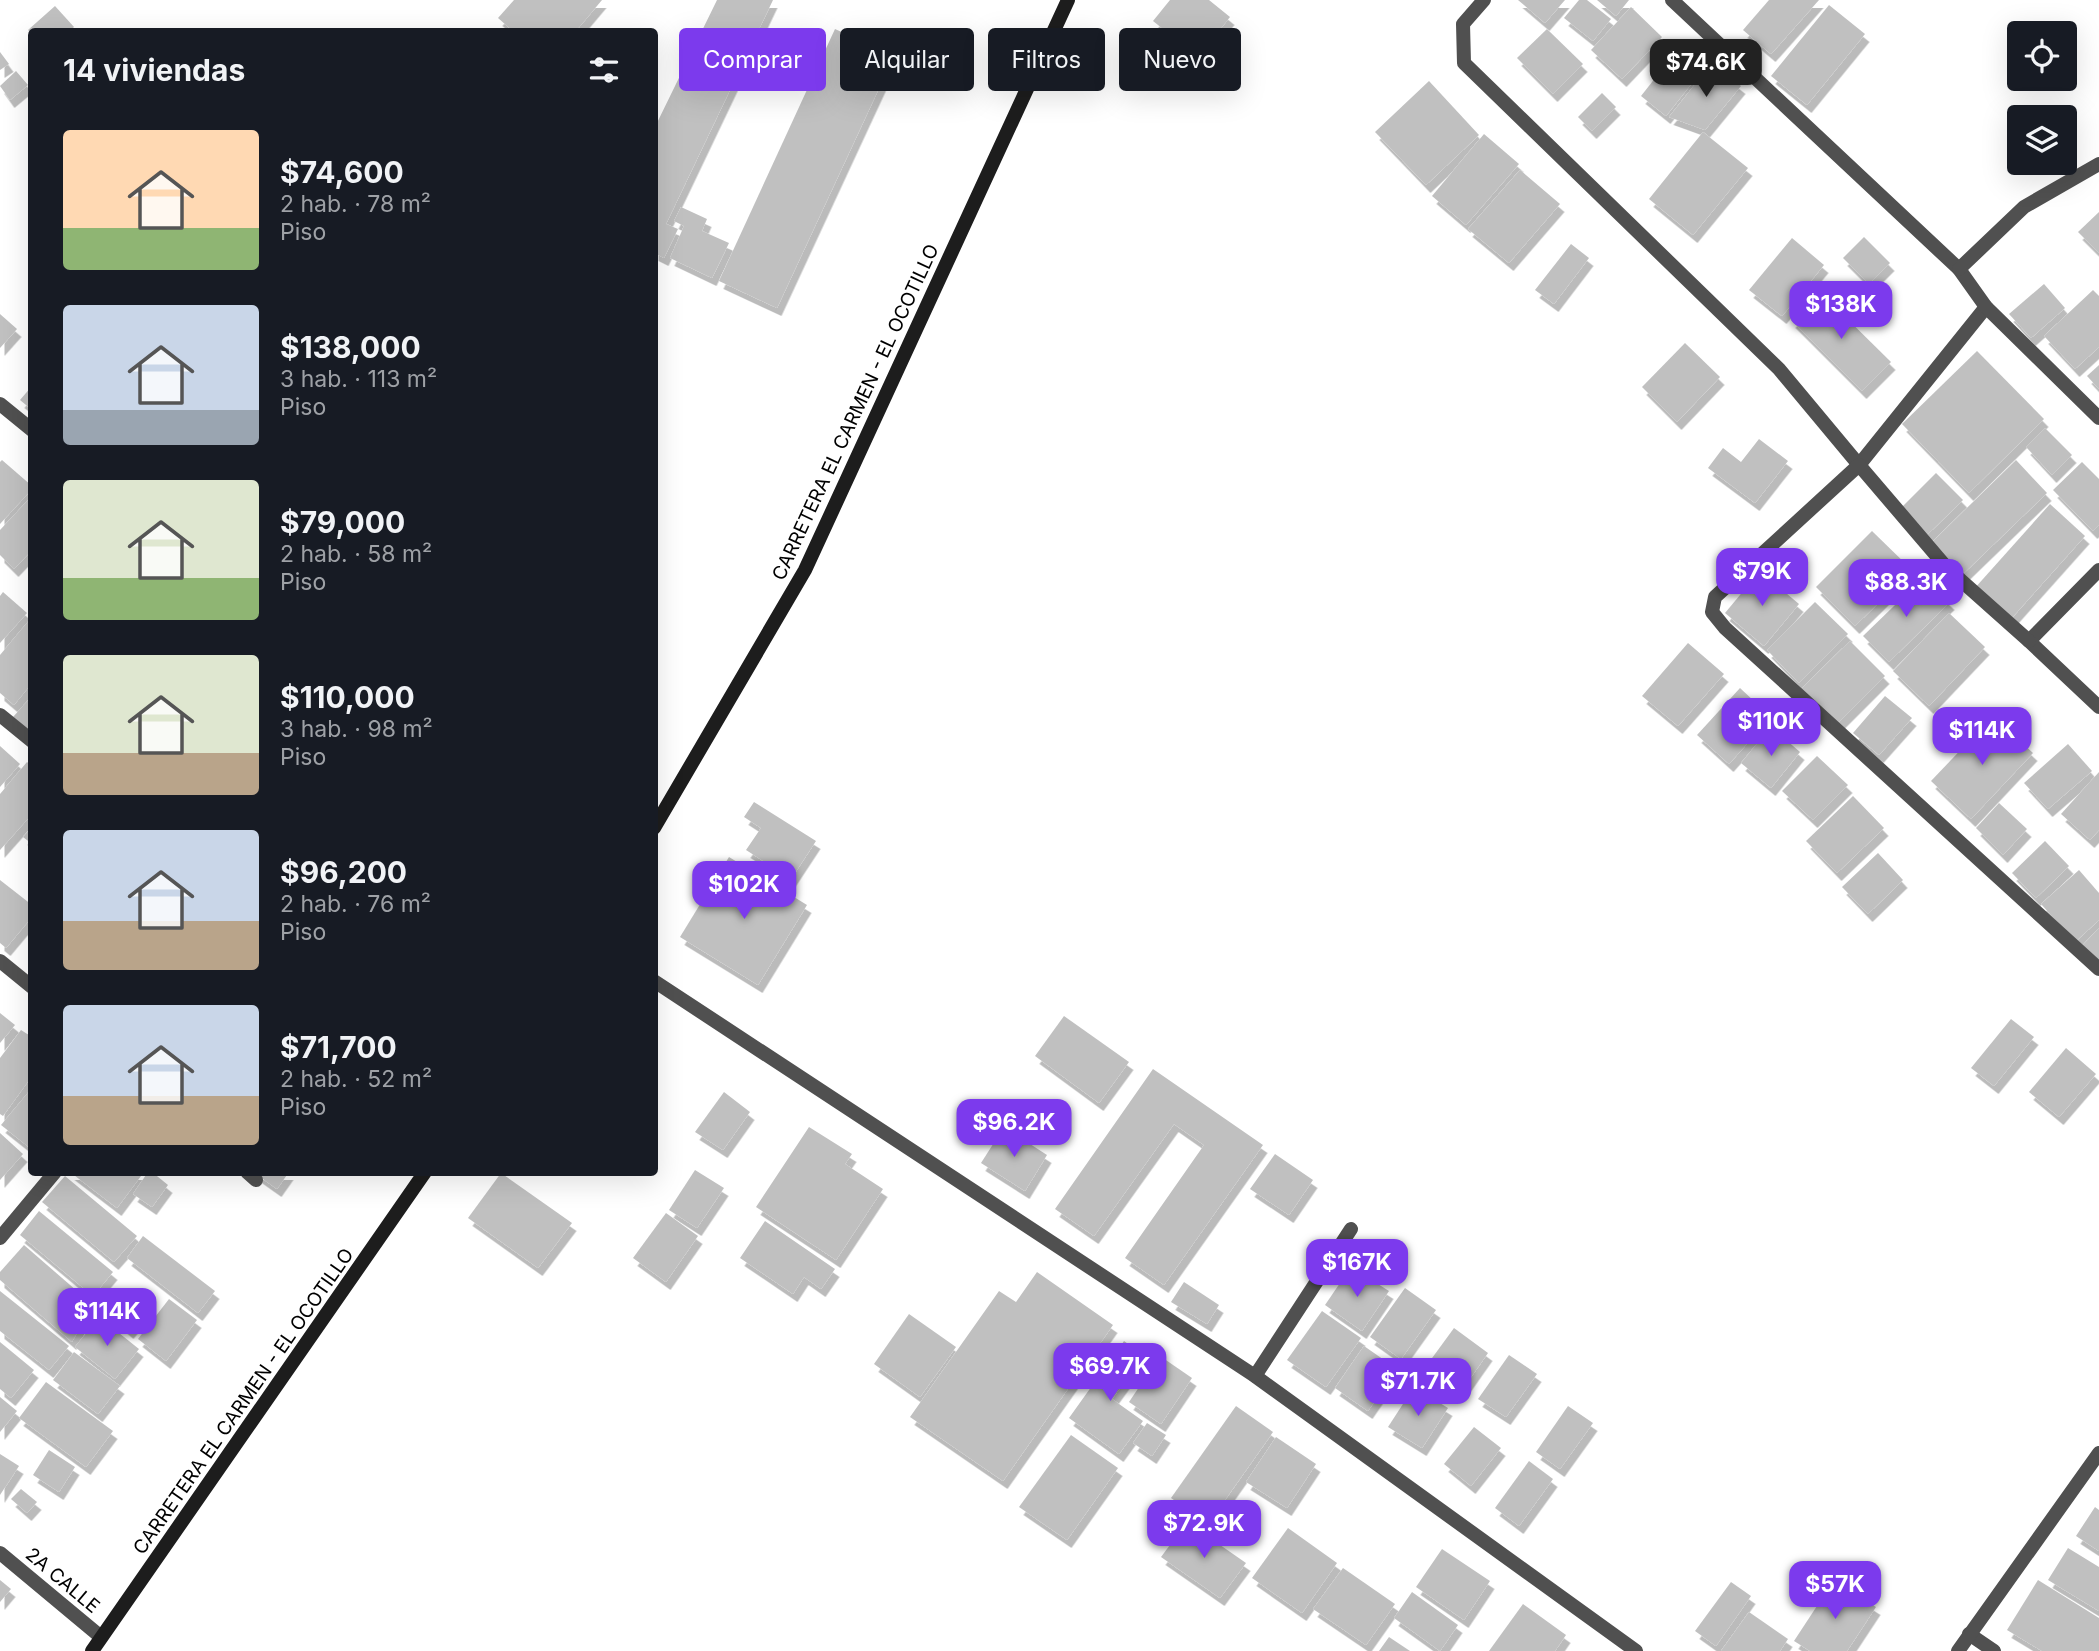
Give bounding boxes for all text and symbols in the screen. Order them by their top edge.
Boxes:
map controls [2007,21,2077,175]
button: locate [2007,21,2077,91]
chip: Comprar [679,28,826,91]
chip: Alquilar [840,28,974,91]
chip: Filtros [988,28,1105,91]
chip: Nuevo [1119,28,1241,91]
pin: $74.6K [1649,40,1763,99]
text: $74.6K [1666,48,1746,76]
icon: filters [585,51,623,89]
text: 14 viviendas [63,52,245,88]
button: layers [2007,105,2077,175]
text: $74,600 [280,154,404,190]
icon: home [119,158,203,242]
text: 2 hab. · 78 m² [280,190,431,218]
text: Piso [280,218,326,246]
street label: CARRETERA EL CARMEN - EL OCOTILLO [767,240,944,584]
pin: $138K [1792,282,1890,341]
text: $138K [1805,290,1877,318]
text: $138,000 [280,329,421,365]
icon: home [119,333,203,417]
text: 3 hab. · 113 m² [280,365,437,393]
text: Piso [280,393,326,421]
text: $79,000 [280,504,405,540]
icon: home [119,508,203,592]
text: 2 hab. · 58 m² [280,540,432,568]
pin: $79K [1721,548,1803,608]
text: $79K [1732,557,1792,585]
pin: $88.3K [1849,560,1963,619]
text: Piso [280,568,326,596]
text: $88.3K [1864,568,1948,596]
text: $110,000 [280,679,415,715]
icon: home [119,683,203,767]
pin: $110K [1722,698,1820,758]
text: $110K [1738,707,1804,735]
pin: $114K [1933,708,2031,767]
text: 3 hab. · 98 m² [280,715,433,743]
text: $114K [1949,716,2016,744]
text: Piso [280,743,326,771]
text: $96,200 [280,854,407,890]
icon: home [119,858,203,942]
pin: $102K [695,862,793,921]
text: $102K [708,870,780,898]
text: 2 hab. · 76 m² [280,890,431,918]
text: Piso [280,918,326,946]
text: $71,700 [280,1029,397,1065]
icon: home [119,1033,203,1117]
text: 2 hab. · 52 m² [280,1065,432,1093]
text: Piso [280,1093,326,1121]
pin: $96.2K [957,1100,1071,1159]
text: $96.2K [973,1108,1055,1136]
pin: $167K [1308,1240,1406,1299]
street label: CARRETERA EL CARMEN - EL OCOTILLO [128,1244,358,1559]
text: $167K [1322,1248,1392,1276]
pin: $114K [58,1288,156,1348]
text: $114K [74,1297,141,1325]
pin: $69.7K [1053,1344,1167,1403]
text: $69.7K [1069,1352,1151,1380]
pin: $71.7K [1361,1358,1475,1418]
text: $71.7K [1380,1367,1456,1395]
pin: $72.9K [1147,1500,1261,1560]
text: $72.9K [1163,1509,1245,1537]
street label: 2A CALLE [21,1543,104,1618]
pin: $57K [1794,1562,1876,1621]
text: $57K [1805,1570,1865,1598]

